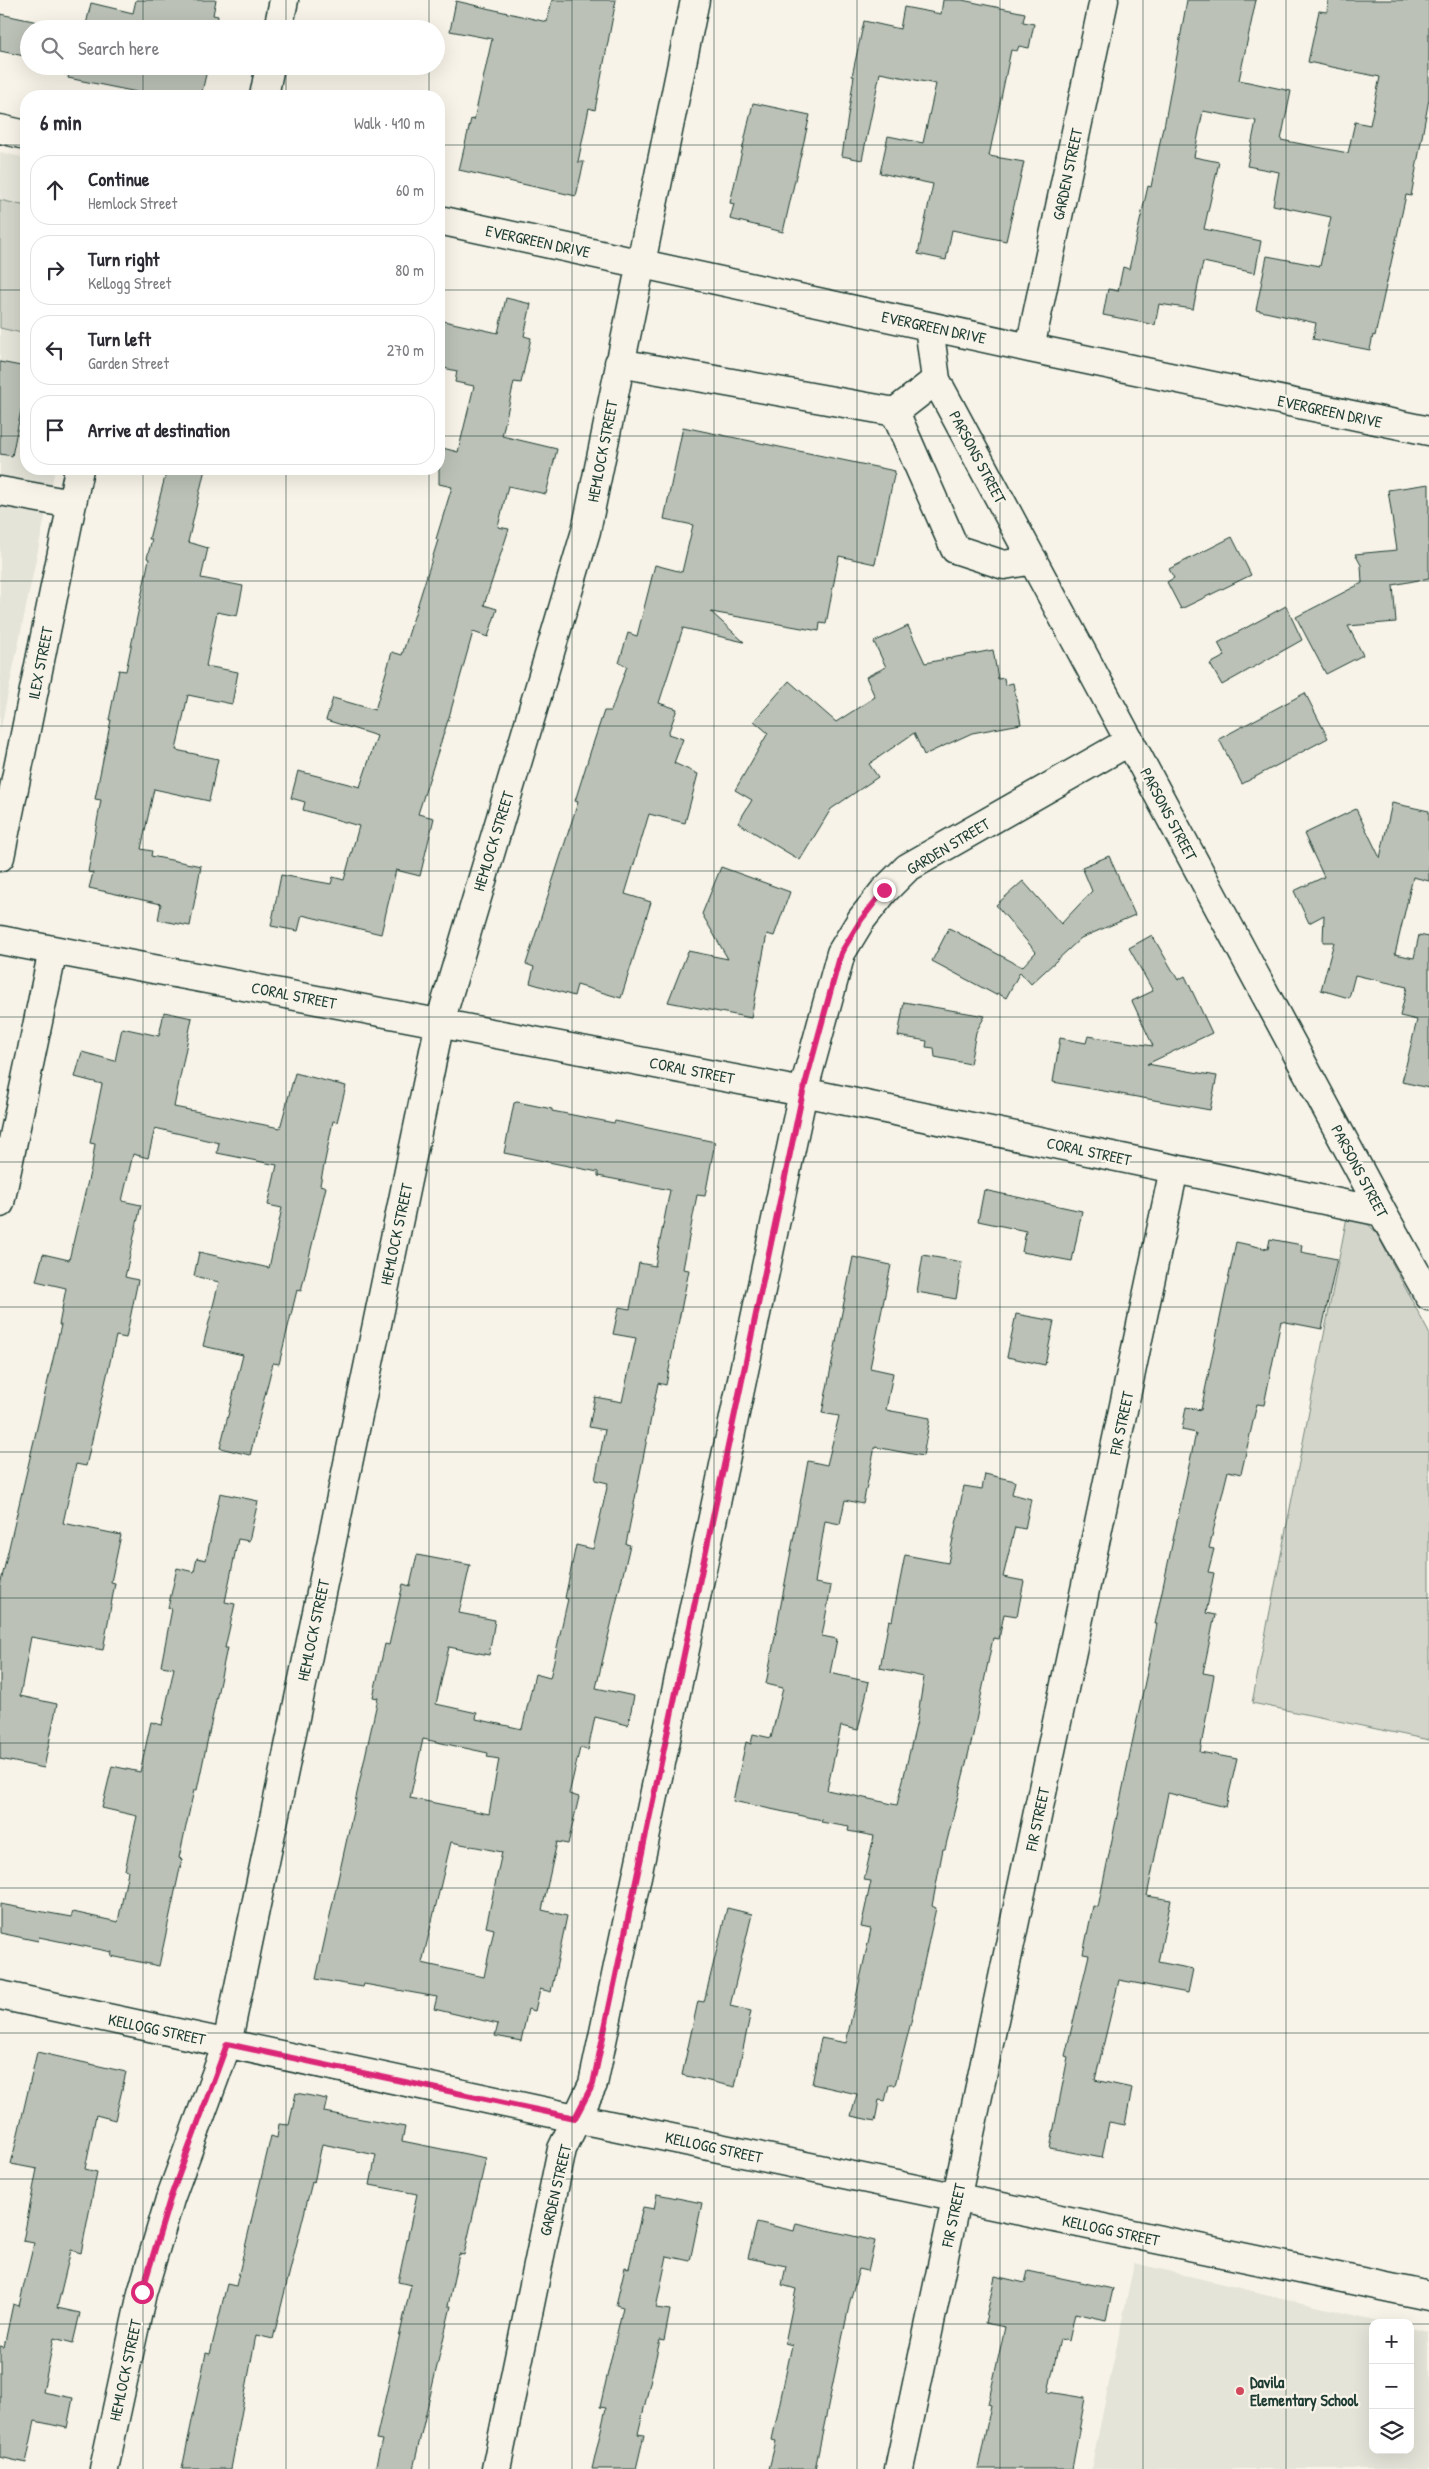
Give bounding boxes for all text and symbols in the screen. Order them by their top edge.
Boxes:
search box [20,20,445,75]
icon: search [38,34,66,62]
text: Search here [78,35,159,61]
text: 6 min [40,108,82,137]
text: Walk · 410 m [354,112,425,134]
street label: GARDEN STREET [1047,126,1088,222]
text: Continue [88,166,149,192]
icon: ahead [41,176,69,204]
text: 60 m [396,179,424,201]
text: Hemlock Street [88,192,177,214]
street label: EVERGREEN DRIVE [484,219,592,263]
text: Turn right [88,246,159,272]
icon: right [41,256,69,284]
text: 80 m [395,259,424,281]
text: Kellogg Street [88,272,171,294]
street label: EVERGREEN DRIVE [880,305,988,349]
text: Turn left [88,326,151,352]
icon: left [41,336,69,364]
text: 270 m [387,339,424,361]
text: Garden Street [88,352,169,374]
street label: EVERGREEN DRIVE [1276,389,1384,433]
street label: HEMLOCK STREET [581,398,623,504]
street label: PARSONS STREET [944,407,1012,508]
icon: arrive [41,416,69,444]
text: Arrive at destination [88,417,230,443]
street label: ILEX STREET [22,624,58,701]
street label: PARSONS STREET [1135,764,1203,865]
street label: HEMLOCK STREET [467,788,519,894]
street label: GARDEN STREET [902,812,994,879]
route end [873,879,896,902]
street label: CORAL STREET [250,976,339,1014]
street label: CORAL STREET [648,1051,737,1089]
street label: PARSONS STREET [1326,1121,1394,1222]
street label: CORAL STREET [1045,1131,1134,1171]
street label: HEMLOCK STREET [374,1181,418,1287]
street label: FIR STREET [1103,1389,1139,1458]
street label: HEMLOCK STREET [291,1577,335,1683]
street label: FIR STREET [1019,1785,1055,1854]
street label: KELLOGG STREET [106,2008,208,2050]
street label: KELLOGG STREET [663,2126,765,2168]
street label: GARDEN STREET [534,2142,576,2238]
street label: FIR STREET [935,2181,971,2250]
street label: KELLOGG STREET [1060,2209,1162,2251]
route start [131,2281,154,2304]
street label: HEMLOCK STREET [103,2317,147,2423]
map controls [1369,2319,1414,2454]
button: + [1369,2319,1414,2364]
button: − [1369,2364,1414,2409]
place label: Davila Elementary School [1250,2371,1359,2412]
marker: Davila Elementary School [1234,2385,1246,2397]
button: layers [1369,2409,1414,2454]

